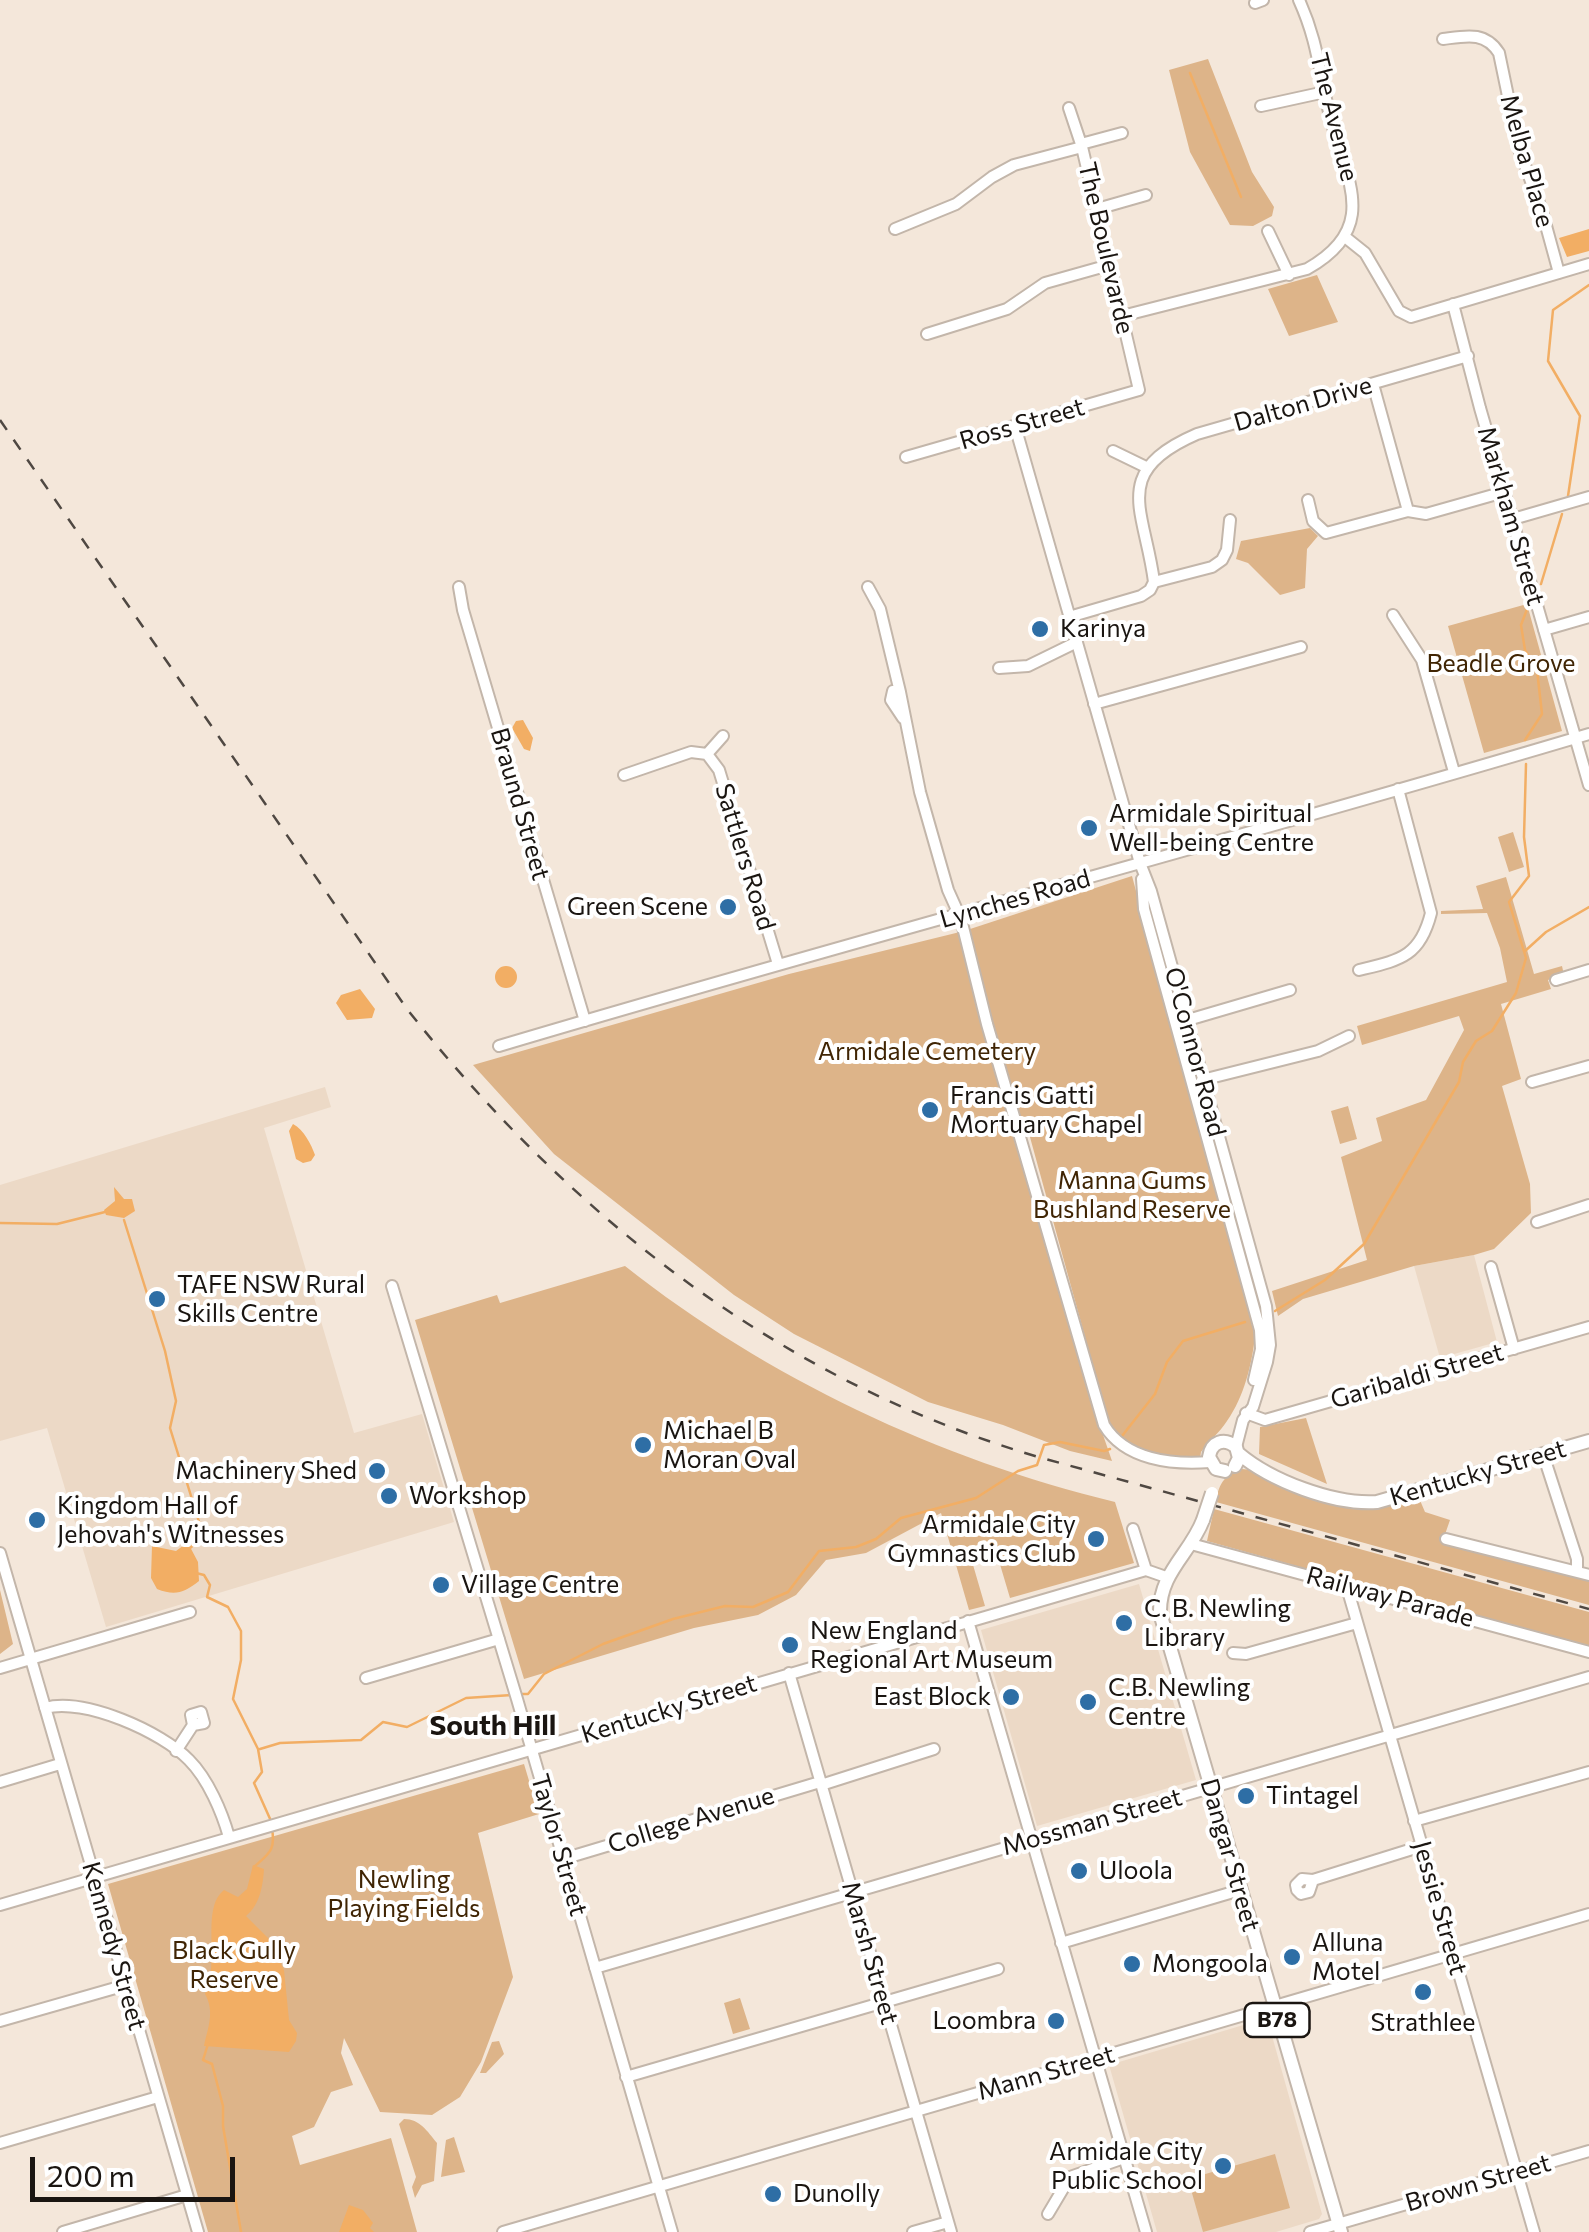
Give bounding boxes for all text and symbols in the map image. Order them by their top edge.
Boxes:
street label: The Avenue [1304,49,1364,185]
street label: Melba Place [1494,91,1560,231]
street label: The Boulevarde [1072,159,1140,337]
street label: Dalton Drive [1230,370,1376,438]
street label: Ross Street [956,392,1088,456]
street label: Markham Street [1471,423,1551,609]
place label: Karinya [1060,614,1146,644]
marker: Karinya [1029,618,1051,640]
park label: Beadle Grove [1426,649,1576,679]
street label: Braund Street [484,724,556,884]
street label: Sattlers Road [708,780,782,934]
place label: Armidale Spiritual Well-being Centre [1109,799,1314,858]
marker: Armidale Spiritual Well-being Centre [1078,817,1100,839]
street label: Lynches Road [936,863,1094,935]
place label: Green Scene [567,892,708,922]
marker: Green Scene [717,896,739,918]
street label: O'Connor Road [1158,964,1232,1140]
park label: Armidale Cemetery [818,1037,1036,1067]
place label: Francis Gatti Mortuary Chapel [950,1081,1143,1140]
marker: Francis Gatti Mortuary Chapel [919,1099,941,1121]
park label: Manna Gums Bushland Reserve [1033,1166,1231,1225]
place label: TAFE NSW Rural Skills Centre [177,1270,365,1329]
marker: TAFE NSW Rural Skills Centre [146,1288,168,1310]
street label: Garibaldi Street [1327,1337,1507,1415]
place label: Michael B Moran Oval [663,1416,796,1475]
marker: Michael B Moran Oval [632,1434,654,1456]
street label: Kentucky Street [1386,1434,1570,1512]
place label: Machinery Shed [175,1456,357,1486]
marker: Machinery Shed [366,1460,388,1482]
place label: Workshop [409,1481,527,1511]
marker: Workshop [378,1485,400,1507]
place label: Kingdom Hall of Jehovah's Witnesses [57,1491,284,1550]
marker: Kingdom Hall of Jehovah's Witnesses [26,1509,48,1531]
place label: Armidale City Gymnastics Club [887,1510,1076,1569]
marker: Armidale City Gymnastics Club [1085,1528,1107,1550]
street label: Railway Parade [1303,1560,1477,1634]
place label: Village Centre [461,1570,619,1600]
marker: Village Centre [430,1574,452,1596]
place label: C. B. Newling Library [1144,1594,1291,1653]
marker: C. B. Newling Library [1113,1612,1135,1634]
place label: New England Regional Art Museum [810,1616,1053,1675]
marker: New England Regional Art Museum [779,1634,801,1656]
street label: Kentucky Street [578,1668,760,1750]
place label: C.B. Newling Centre [1108,1673,1250,1732]
place label: East Block [873,1682,991,1712]
marker: East Block [1000,1686,1022,1708]
marker: C.B. Newling Centre [1077,1691,1099,1713]
district label: South Hill [430,1709,556,1743]
street label: Taylor Street [524,1771,594,1919]
street label: Dangar Street [1194,1775,1266,1935]
street label: College Avenue [604,1780,778,1860]
place label: Tintagel [1266,1781,1359,1811]
street label: Mossman Street [998,1782,1186,1862]
marker: Tintagel [1235,1785,1257,1807]
street label: Jessie Street [1407,1837,1473,1979]
place label: Uloola [1099,1856,1173,1886]
street label: Kennedy Street [76,1858,152,2034]
marker: Uloola [1068,1860,1090,1882]
park label: Newling Playing Fields [328,1865,480,1924]
street label: Marsh Street [835,1878,905,2028]
place label: Alluna Motel [1312,1928,1383,1987]
park label: Black Gully Reserve [172,1936,296,1995]
marker: Alluna Motel [1281,1946,1303,1968]
place label: Mongoola [1152,1949,1268,1979]
marker: Mongoola [1121,1953,1143,1975]
marker: Strathlee [1412,1981,1434,2003]
road number: B78 [1244,2003,1310,2037]
place label: Loombra [932,2006,1036,2036]
place label: Strathlee [1371,2008,1475,2038]
marker: Loombra [1045,2010,1067,2032]
street label: Mann Street [974,2039,1118,2107]
scale bar [35,2137,240,2199]
place label: Armidale City Public School [1049,2137,1203,2196]
street label: Brown Street [1402,2148,1554,2218]
marker: Armidale City Public School [1212,2155,1234,2177]
text: 200 m [47,2156,135,2193]
place label: Dunolly [793,2179,880,2209]
marker: Dunolly [762,2183,784,2205]

